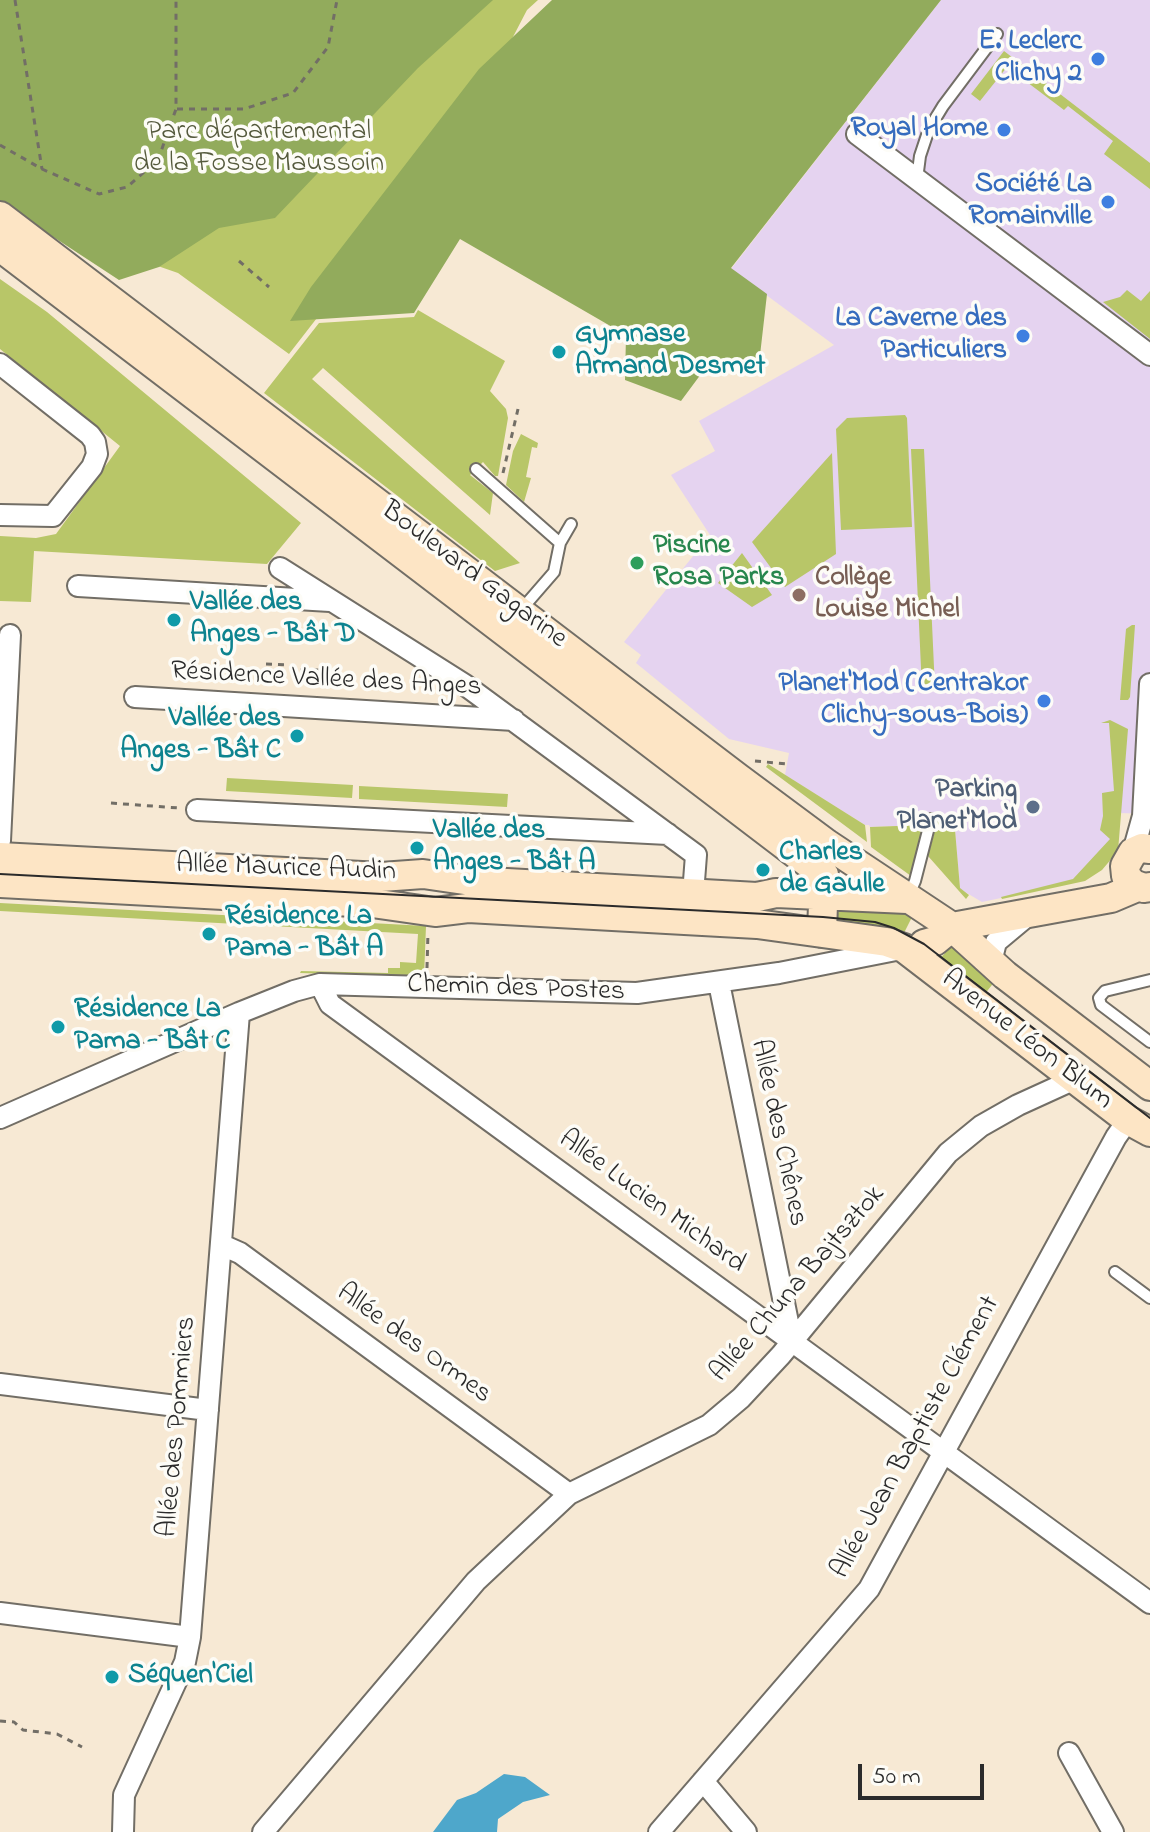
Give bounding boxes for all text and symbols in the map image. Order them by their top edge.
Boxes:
place label: E. Leclerc Clichy 2 [979,26,1082,92]
marker: E. Leclerc Clichy 2 [1089,50,1107,68]
place label: Royal Home [850,113,988,147]
park label: Parc départemental de la Fosse Maussoin [134,116,384,182]
marker: Royal Home [995,121,1013,139]
place label: Société La Romainville [968,169,1092,235]
marker: Société La Romainville [1099,193,1117,211]
place label: La Caverne des Particuliers [835,303,1007,369]
place label: Gymnase Armand Desmet [575,319,765,385]
marker: La Caverne des Particuliers [1014,327,1032,345]
marker: Gymnase Armand Desmet [550,343,568,361]
street label: Boulevard Gagarine [373,495,573,657]
place label: Piscine Rosa Parks [653,530,784,596]
marker: Piscine Rosa Parks [628,554,646,572]
place label: Collège Louise Michel [815,562,960,628]
marker: Collège Louise Michel [790,586,808,604]
place label: Vallée des Anges - Bât D [190,587,356,653]
marker: Vallée des Anges - Bât D [165,611,183,629]
street label: Résidence Vallée des Anges [170,656,482,706]
place label: Planet'Mod (Centrakor Clichy-sous-Bois) [778,668,1028,734]
marker: Planet'Mod (Centrakor Clichy-sous-Bois) [1035,692,1053,710]
place label: Vallée des Anges - Bât C [120,703,281,769]
marker: Vallée des Anges - Bât C [288,727,306,745]
place label: Parking Planet'Mod [897,774,1017,840]
marker: Parking Planet'Mod [1024,798,1042,816]
place label: Vallée des Anges - Bât A [433,815,596,881]
place label: Charles de Gaulle [779,837,885,903]
marker: Vallée des Anges - Bât A [408,839,426,857]
street label: Allée Maurice Audin [175,849,397,891]
marker: Charles de Gaulle [754,861,772,879]
place label: Résidence La Pama - Bât A [225,901,384,967]
marker: Résidence La Pama - Bât A [200,925,218,943]
street label: Avenue Léon Blum [934,964,1118,1118]
street label: Chemin des Postes [407,969,625,1011]
place label: Résidence La Pama - Bât C [74,994,231,1060]
marker: Résidence La Pama - Bât C [49,1018,67,1036]
street label: Allée des Chênes [741,1037,813,1229]
street label: Allée Lucien Michard [551,1124,751,1282]
street label: Allée Chuna Bajtsztok [704,1180,894,1390]
street label: Allée des Ormes [329,1277,497,1413]
street label: Allée Jean Baptiste Clément [825,1291,1009,1585]
street label: Allée des Pommiers [153,1315,205,1539]
place label: Séquen'Ciel [128,1660,253,1694]
marker: Séquen'Ciel [103,1668,121,1686]
scale bar [862,1748,988,1798]
text: 50 m [872,1760,921,1795]

